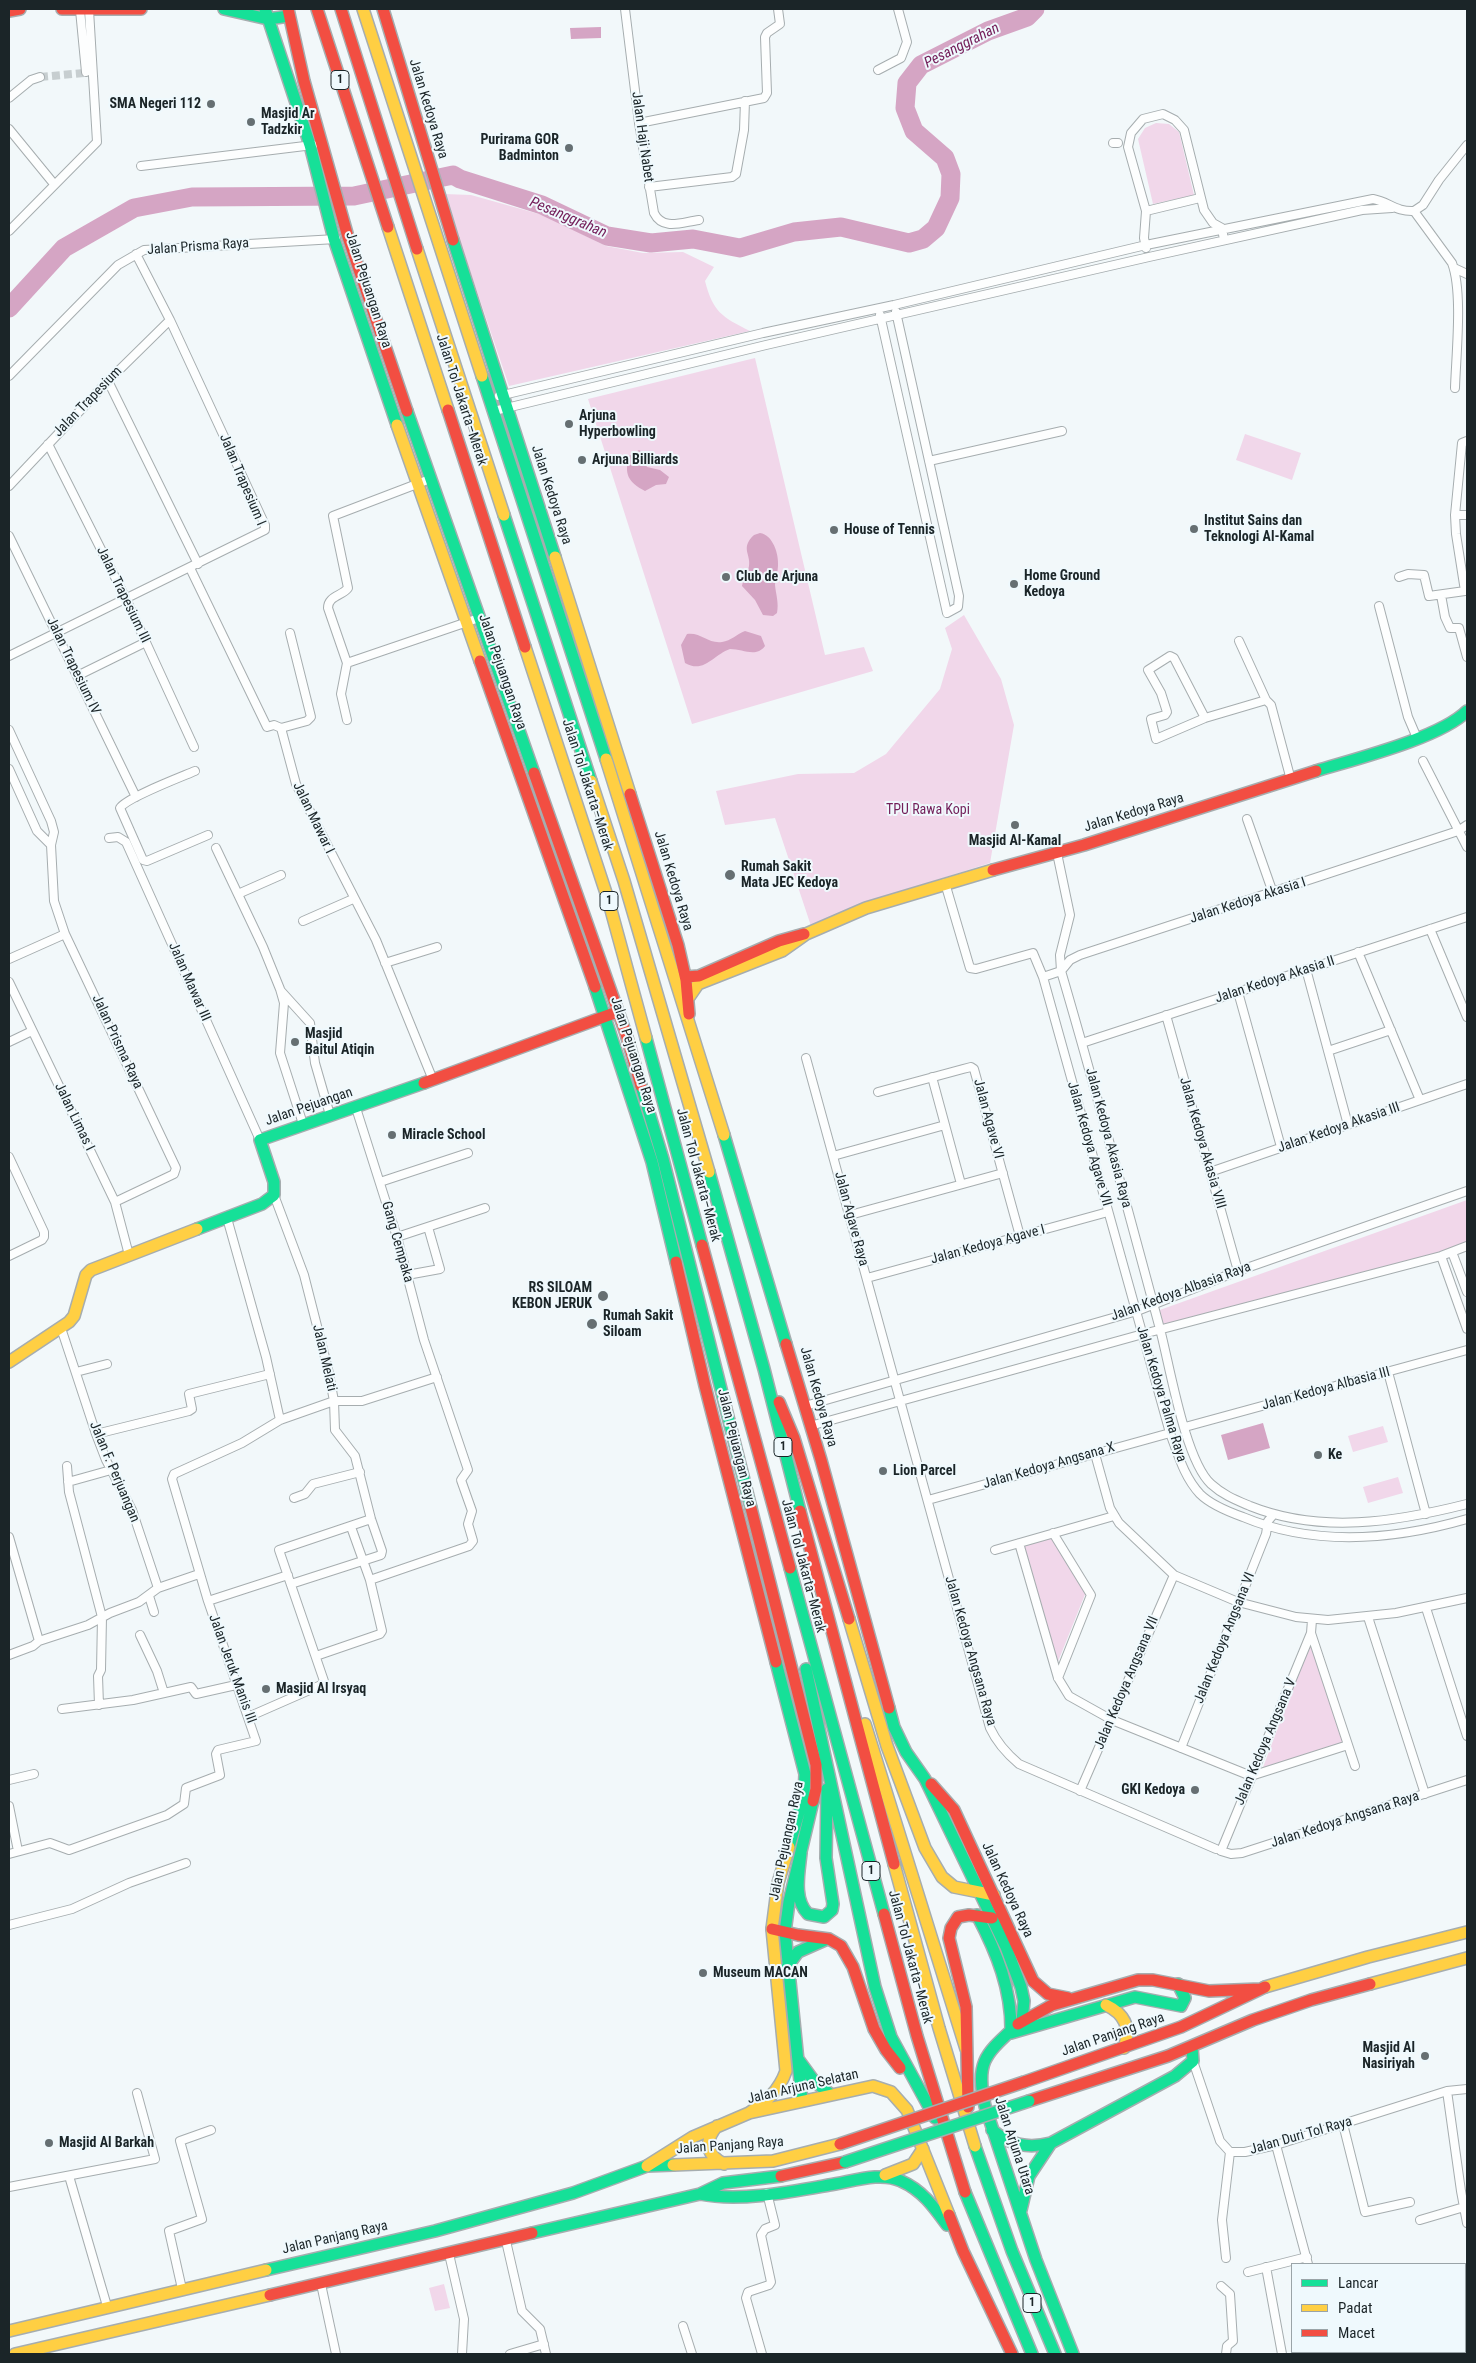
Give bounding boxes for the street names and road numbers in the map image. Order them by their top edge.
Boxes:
street label: Jalan Kedoya Raya [405,57,451,161]
road number: 1 [331,70,349,90]
street label: Jalan Haji Nabet [627,91,657,183]
street label: Jalan Pejuangan Raya [341,230,395,350]
street label: Jalan Prisma Raya [147,235,249,259]
street label: Jalan Tol Jakarta–Merak [432,332,490,468]
street label: Jalan Trapesium [50,363,126,441]
street label: Jalan Trapesium I [215,432,269,528]
street label: Jalan Kedoya Raya [527,443,575,547]
street label: Jalan Trapesium III [92,544,154,646]
street label: Jalan Pejuangan Raya [474,612,530,732]
street label: Jalan Trapesium IV [42,615,104,717]
street label: Jalan Tol Jakarta–Merak [558,717,616,853]
street label: Jalan Mawar I [288,780,338,856]
street label: Jalan Kedoya Raya [1082,790,1186,836]
street label: Jalan Kedoya Raya [650,829,696,933]
street label: Jalan Kedoya Akasia I [1188,874,1308,928]
road number: 1 [600,891,618,910]
street label: Jalan Mawar III [164,940,214,1024]
street label: Jalan Kedoya Akasia II [1213,953,1337,1007]
street label: Jalan Prisma Raya [88,992,146,1092]
street label: Jalan Pejuangan Raya [606,995,660,1115]
street label: Jalan Kedoya Akasia Raya [1081,1066,1135,1210]
street label: Jalan Kedoya Akasia VIII [1175,1075,1229,1211]
street label: Jalan Agave VI [969,1077,1007,1161]
street label: Jalan Limas I [50,1080,98,1154]
street label: Jalan Kedoya Agave VII [1063,1080,1115,1208]
street label: Jalan Pejuangan [263,1084,355,1130]
street label: Jalan Kedoya Akasia III [1276,1099,1402,1157]
street label: Jalan Tol Jakarta–Merak [672,1106,724,1244]
street label: Jalan Agave Raya [830,1170,872,1268]
street label: Gang Cempaka [377,1200,417,1284]
street label: Jalan Kedoya Agave I [929,1222,1047,1268]
street label: Jalan Kedoya Albasia Raya [1109,1259,1253,1325]
street label: Jalan Melati [308,1323,340,1393]
street label: Jalan Kedoya Palma Raya [1132,1324,1190,1464]
street label: Jalan Kedoya Raya [796,1345,840,1449]
street label: Jalan Kedoya Albasia III [1260,1364,1392,1414]
street label: Jalan Pejuangan Raya [713,1387,759,1509]
street label: Jalan F. Perjuangan [85,1419,143,1525]
road number: 1 [774,1438,792,1456]
street label: Jalan Kedoya Angsana X [981,1439,1117,1493]
street label: Jalan Tol Jakarta–Merak [777,1497,829,1635]
street label: Jalan Kedoya Angsana VI [1191,1570,1259,1706]
street label: Jalan Kedoya Angsana Raya [941,1574,999,1728]
street label: Jalan Jeruk Manis III [205,1612,259,1726]
street label: Jalan Kedoya Angsana VII [1091,1614,1163,1752]
street label: Jalan Kedoya Angsana V [1232,1676,1300,1808]
street label: Jalan Pejuangan Raya [766,1780,808,1902]
street label: Jalan Kedoya Angsana Raya [1269,1788,1421,1852]
street label: Jalan Kedoya Raya [978,1840,1036,1940]
road number: 1 [862,1862,880,1880]
street label: Jalan Tol Jakarta–Merak [884,1888,936,2026]
street label: Jalan Panjang Raya [1059,2010,1167,2060]
street label: Jalan Arjuna Selatan [746,2066,860,2108]
street label: Jalan Arjuna Utara [990,2095,1038,2197]
street label: Jalan Duri Tol Raya [1248,2113,1354,2159]
street label: Jalan Panjang Raya [676,2134,784,2158]
street label: Jalan Panjang Raya [281,2218,389,2258]
road number: 1 [1023,2294,1041,2312]

